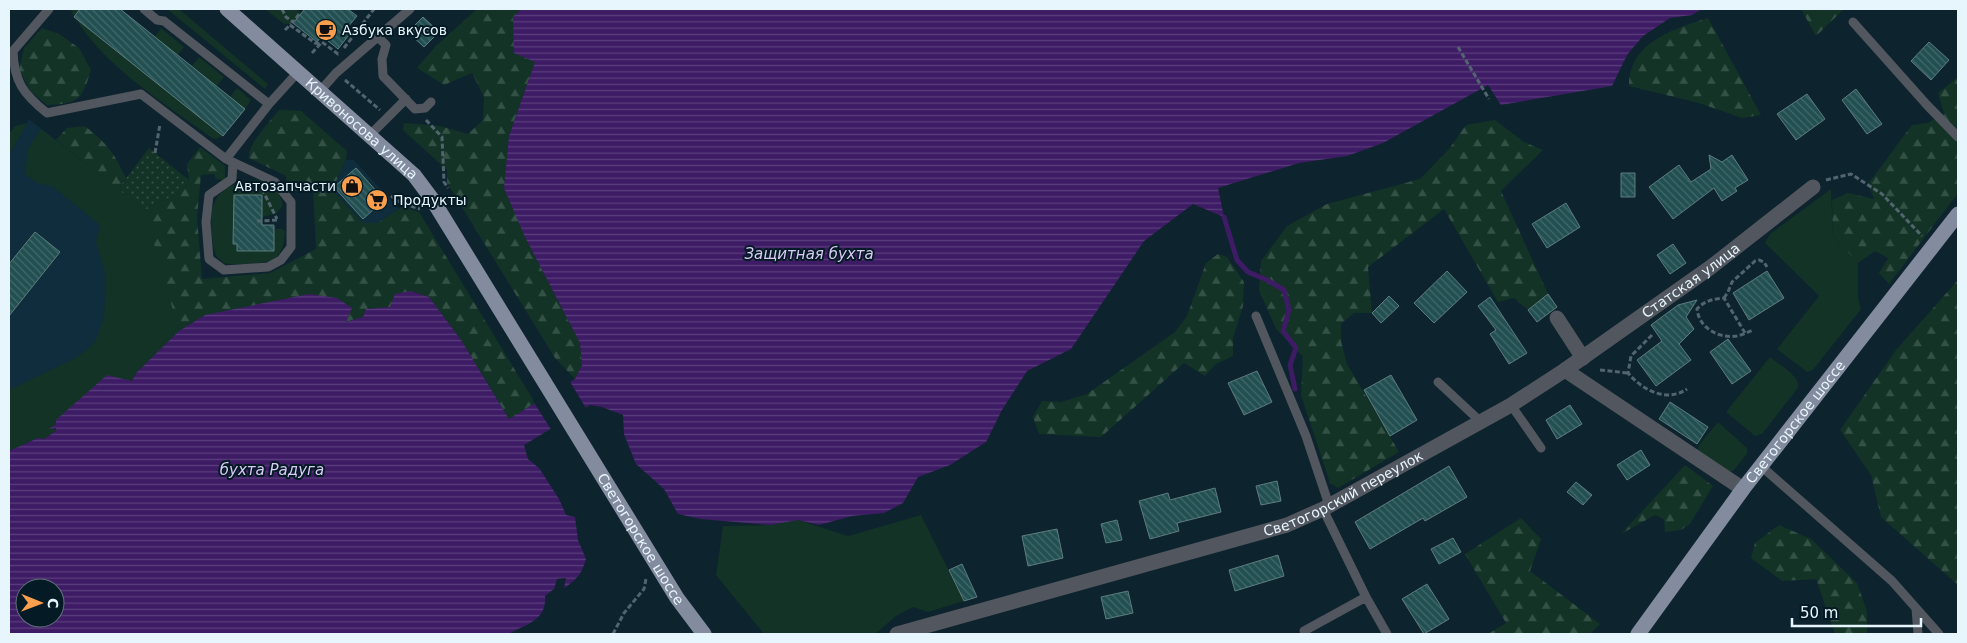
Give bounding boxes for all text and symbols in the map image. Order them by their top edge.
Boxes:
cafe icon: Азбука вкусов [314,18,338,42]
place label: Азбука вкусов [342,22,447,38]
street label: Кривоносова улица [302,75,421,182]
shop icon: Автозапчасти [340,174,364,198]
place label: Автозапчасти [234,178,336,194]
supermarket icon: Продукты [365,188,389,212]
place label: Продукты [393,192,467,208]
street label: Статская улица [1639,240,1743,321]
water label: Защитная бухта [744,245,874,263]
street label: Светогорское шоссе [1742,357,1848,487]
street label: Светогорский переулок [1261,447,1426,539]
water label: бухта Радуга [220,461,324,479]
street label: Светогорское шоссе [594,470,687,608]
north arrow [15,578,65,628]
scale bar [1792,596,1921,628]
text: С [45,598,61,609]
text: 50 m [1800,604,1838,622]

